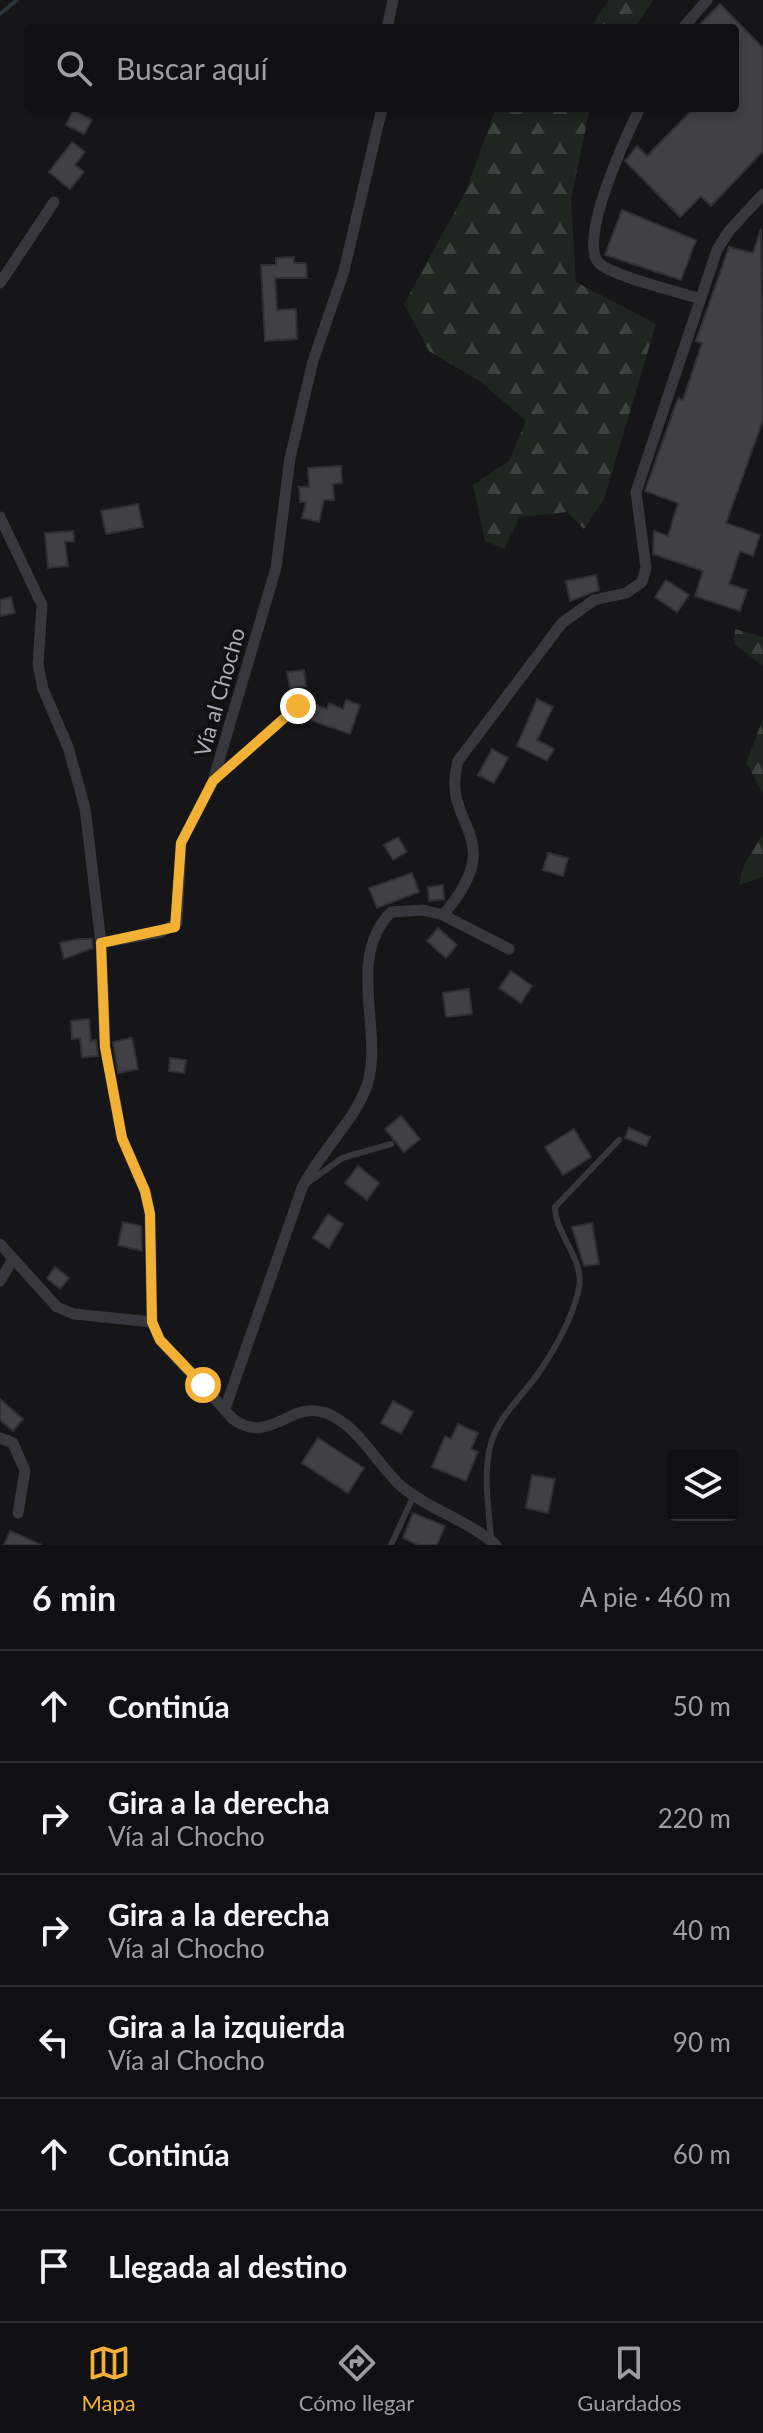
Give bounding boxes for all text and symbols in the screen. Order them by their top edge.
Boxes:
search box [24,24,739,112]
icon: search [52,46,96,90]
text: Buscar aquí [116,50,268,86]
street label: Vía al Chocho [188,624,250,760]
route end [280,688,316,724]
route start [185,1367,221,1403]
map controls [667,1449,739,1521]
button: layers [667,1449,739,1521]
text: 6 min [32,1577,116,1618]
text: A pie · 460 m [580,1581,731,1613]
icon: ahead [32,1684,76,1728]
text: Continúa [108,1688,230,1724]
text: 50 m [673,1690,731,1722]
text: Gira a la derecha [108,1784,330,1820]
icon: right [32,1796,76,1840]
text: 220 m [658,1802,731,1834]
text: Vía al Chocho [108,1820,265,1852]
text: Gira a la derecha [108,1896,330,1932]
icon: right [32,1908,76,1952]
text: 40 m [673,1914,731,1946]
text: Vía al Chocho [108,1932,265,1964]
text: Gira a la izquierda [108,2008,345,2044]
icon: left [32,2020,76,2064]
text: 90 m [673,2026,731,2058]
text: Vía al Chocho [108,2044,265,2076]
icon: ahead [32,2132,76,2176]
text: Continúa [108,2136,230,2172]
text: 60 m [673,2138,731,2170]
icon: arrive [32,2244,76,2288]
text: Llegada al destino [108,2248,347,2284]
tab: Mapa [81,2341,136,2416]
tab: Cómo llegar [299,2341,414,2416]
tab: Guardados [577,2341,682,2416]

